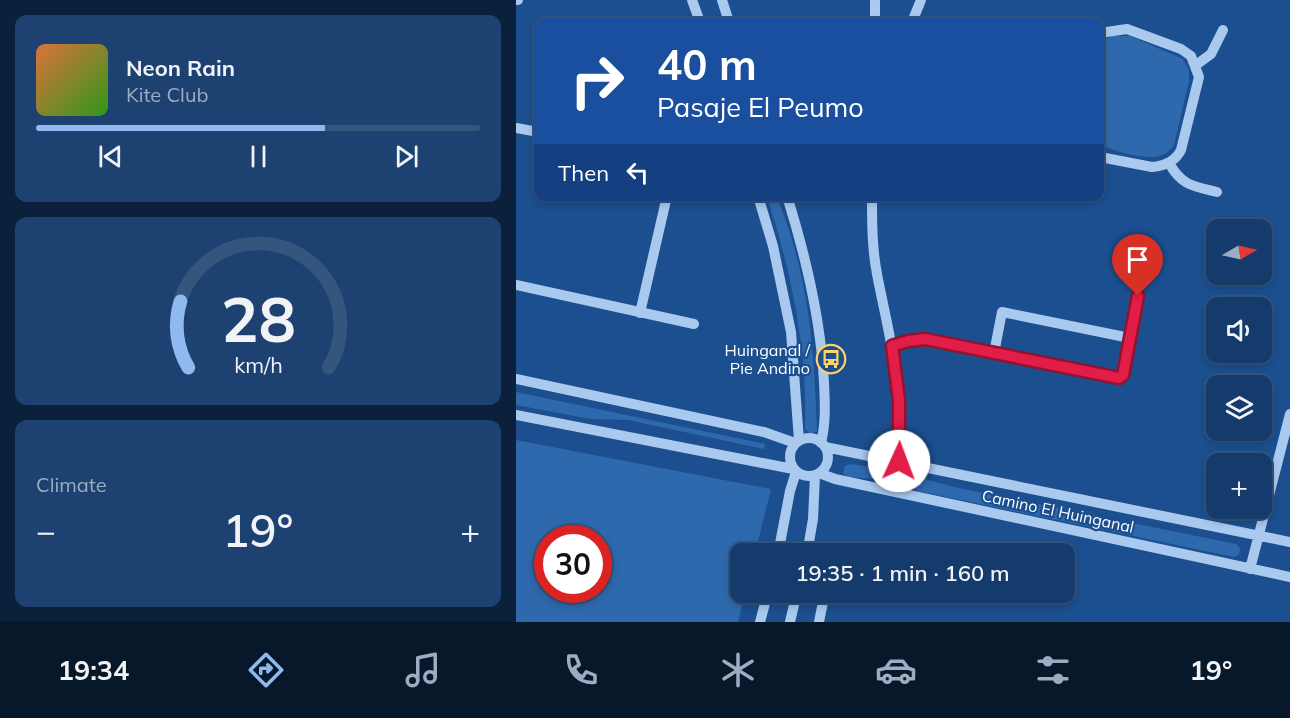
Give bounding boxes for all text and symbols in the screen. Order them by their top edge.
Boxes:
text: 40 m [657,38,757,91]
icon: right [558,42,636,120]
text: Neon Rain [126,54,235,82]
text: Kite Club [126,82,208,107]
text: Pasaje El Peumo [657,90,864,124]
icon: previous [94,140,127,173]
icon: pause [242,140,275,173]
icon: next [390,140,423,173]
icon: left [621,156,654,189]
text: Then [558,159,609,187]
north arrow [1206,219,1272,285]
map controls [1206,219,1272,519]
pin [1112,234,1163,296]
icon: arrive [1121,243,1154,276]
text: 28 [221,279,295,358]
button: sound [1206,297,1272,363]
place label: Huinganal / Pie Andino [725,340,810,378]
bus stop icon: Huinganal / Pie Andino [815,343,847,375]
text: km/h [234,351,282,378]
button: layers [1206,375,1272,441]
position arrow [867,429,931,493]
button: + [1206,453,1272,519]
text: Climate [36,472,107,497]
street label: Camino El Huinganal [980,485,1136,537]
text: 19° [223,502,293,558]
text: − [36,510,56,551]
text: + [460,510,480,551]
speed limit sign: 30 [534,525,612,603]
text: 19:35 · 1 min · 160 m [795,559,1010,587]
icon: directions [245,649,287,691]
icon: music [402,649,444,691]
icon: phone [560,649,602,691]
icon: climate [717,649,759,691]
icon: car [875,649,917,691]
icon: filters [1032,649,1074,691]
text: 19:34 [58,653,129,687]
text: 19° [1190,653,1232,687]

